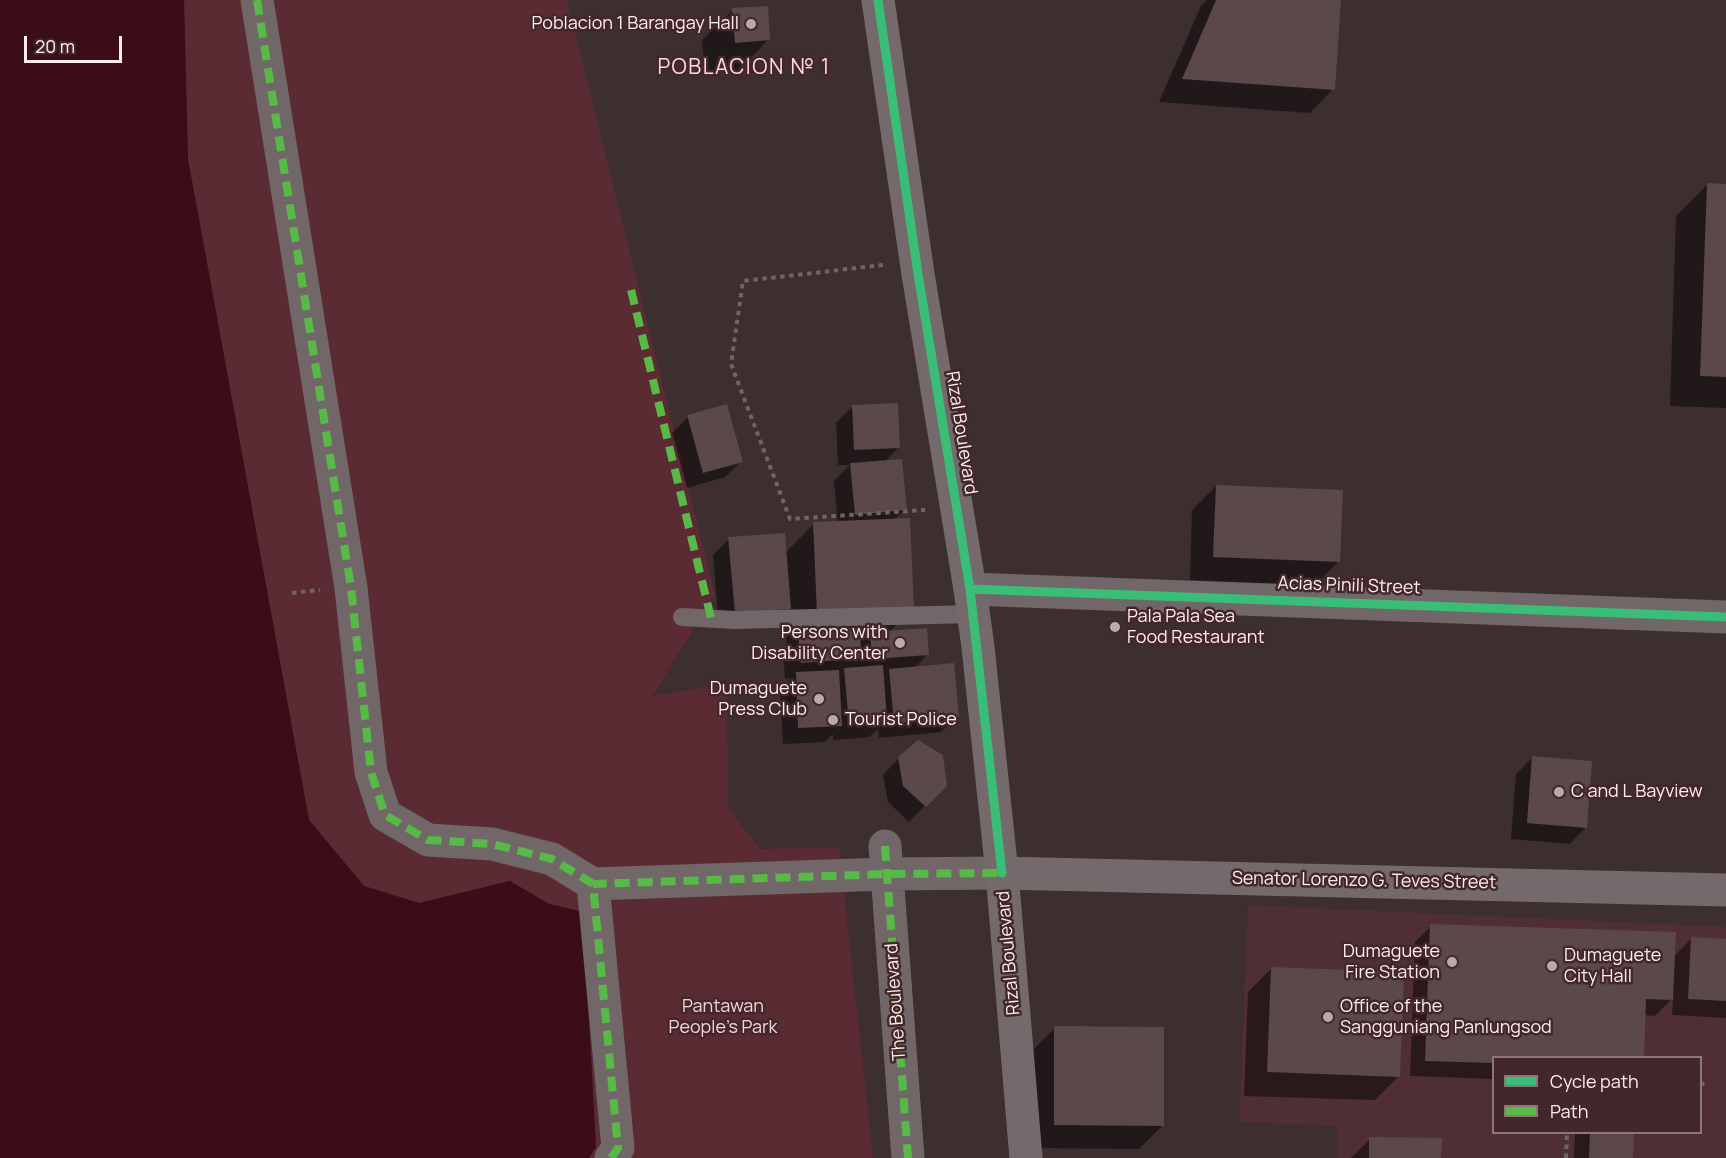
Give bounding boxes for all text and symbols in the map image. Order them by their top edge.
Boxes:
place label: Poblacion 1 Barangay Hall [531,13,739,35]
marker: Poblacion 1 Barangay Hall [744,17,758,31]
scale bar [27,24,124,62]
text: 20 m [35,34,75,58]
district label: POBLACION № 1 [657,55,831,81]
street label: Rizal Boulevard [941,370,981,496]
street label: Acias Pinili Street [1277,573,1421,599]
place label: Pala Pala Sea Food Restaurant [1127,606,1265,648]
marker: Pala Pala Sea Food Restaurant [1108,620,1122,634]
place label: Persons with Disability Center [751,622,888,664]
marker: Persons with Disability Center [893,636,907,650]
place label: Dumaguete Press Club [710,678,807,720]
marker: Dumaguete Press Club [812,692,826,706]
place label: Tourist Police [845,709,957,731]
marker: Tourist Police [826,713,840,727]
place label: C and L Bayview [1571,781,1702,803]
marker: C and L Bayview [1552,785,1566,799]
street label: Senator Lorenzo G. Teves Street [1232,868,1496,894]
street label: Rizal Boulevard [993,890,1025,1016]
place label: Dumaguete Fire Station [1343,941,1440,984]
street label: The Boulevard [881,942,911,1062]
place label: Dumaguete City Hall [1564,945,1661,988]
marker: Dumaguete Fire Station [1445,955,1459,969]
marker: Dumaguete City Hall [1545,959,1559,973]
park label: Pantawan People’s Park [669,996,777,1038]
place label: Office of the Sangguniang Panlungsod [1340,996,1552,1038]
marker: Office of the Sangguniang Panlungsod [1321,1010,1335,1024]
legend [1492,1056,1702,1134]
text: Cycle path [1550,1069,1639,1093]
text: Path [1550,1099,1588,1123]

